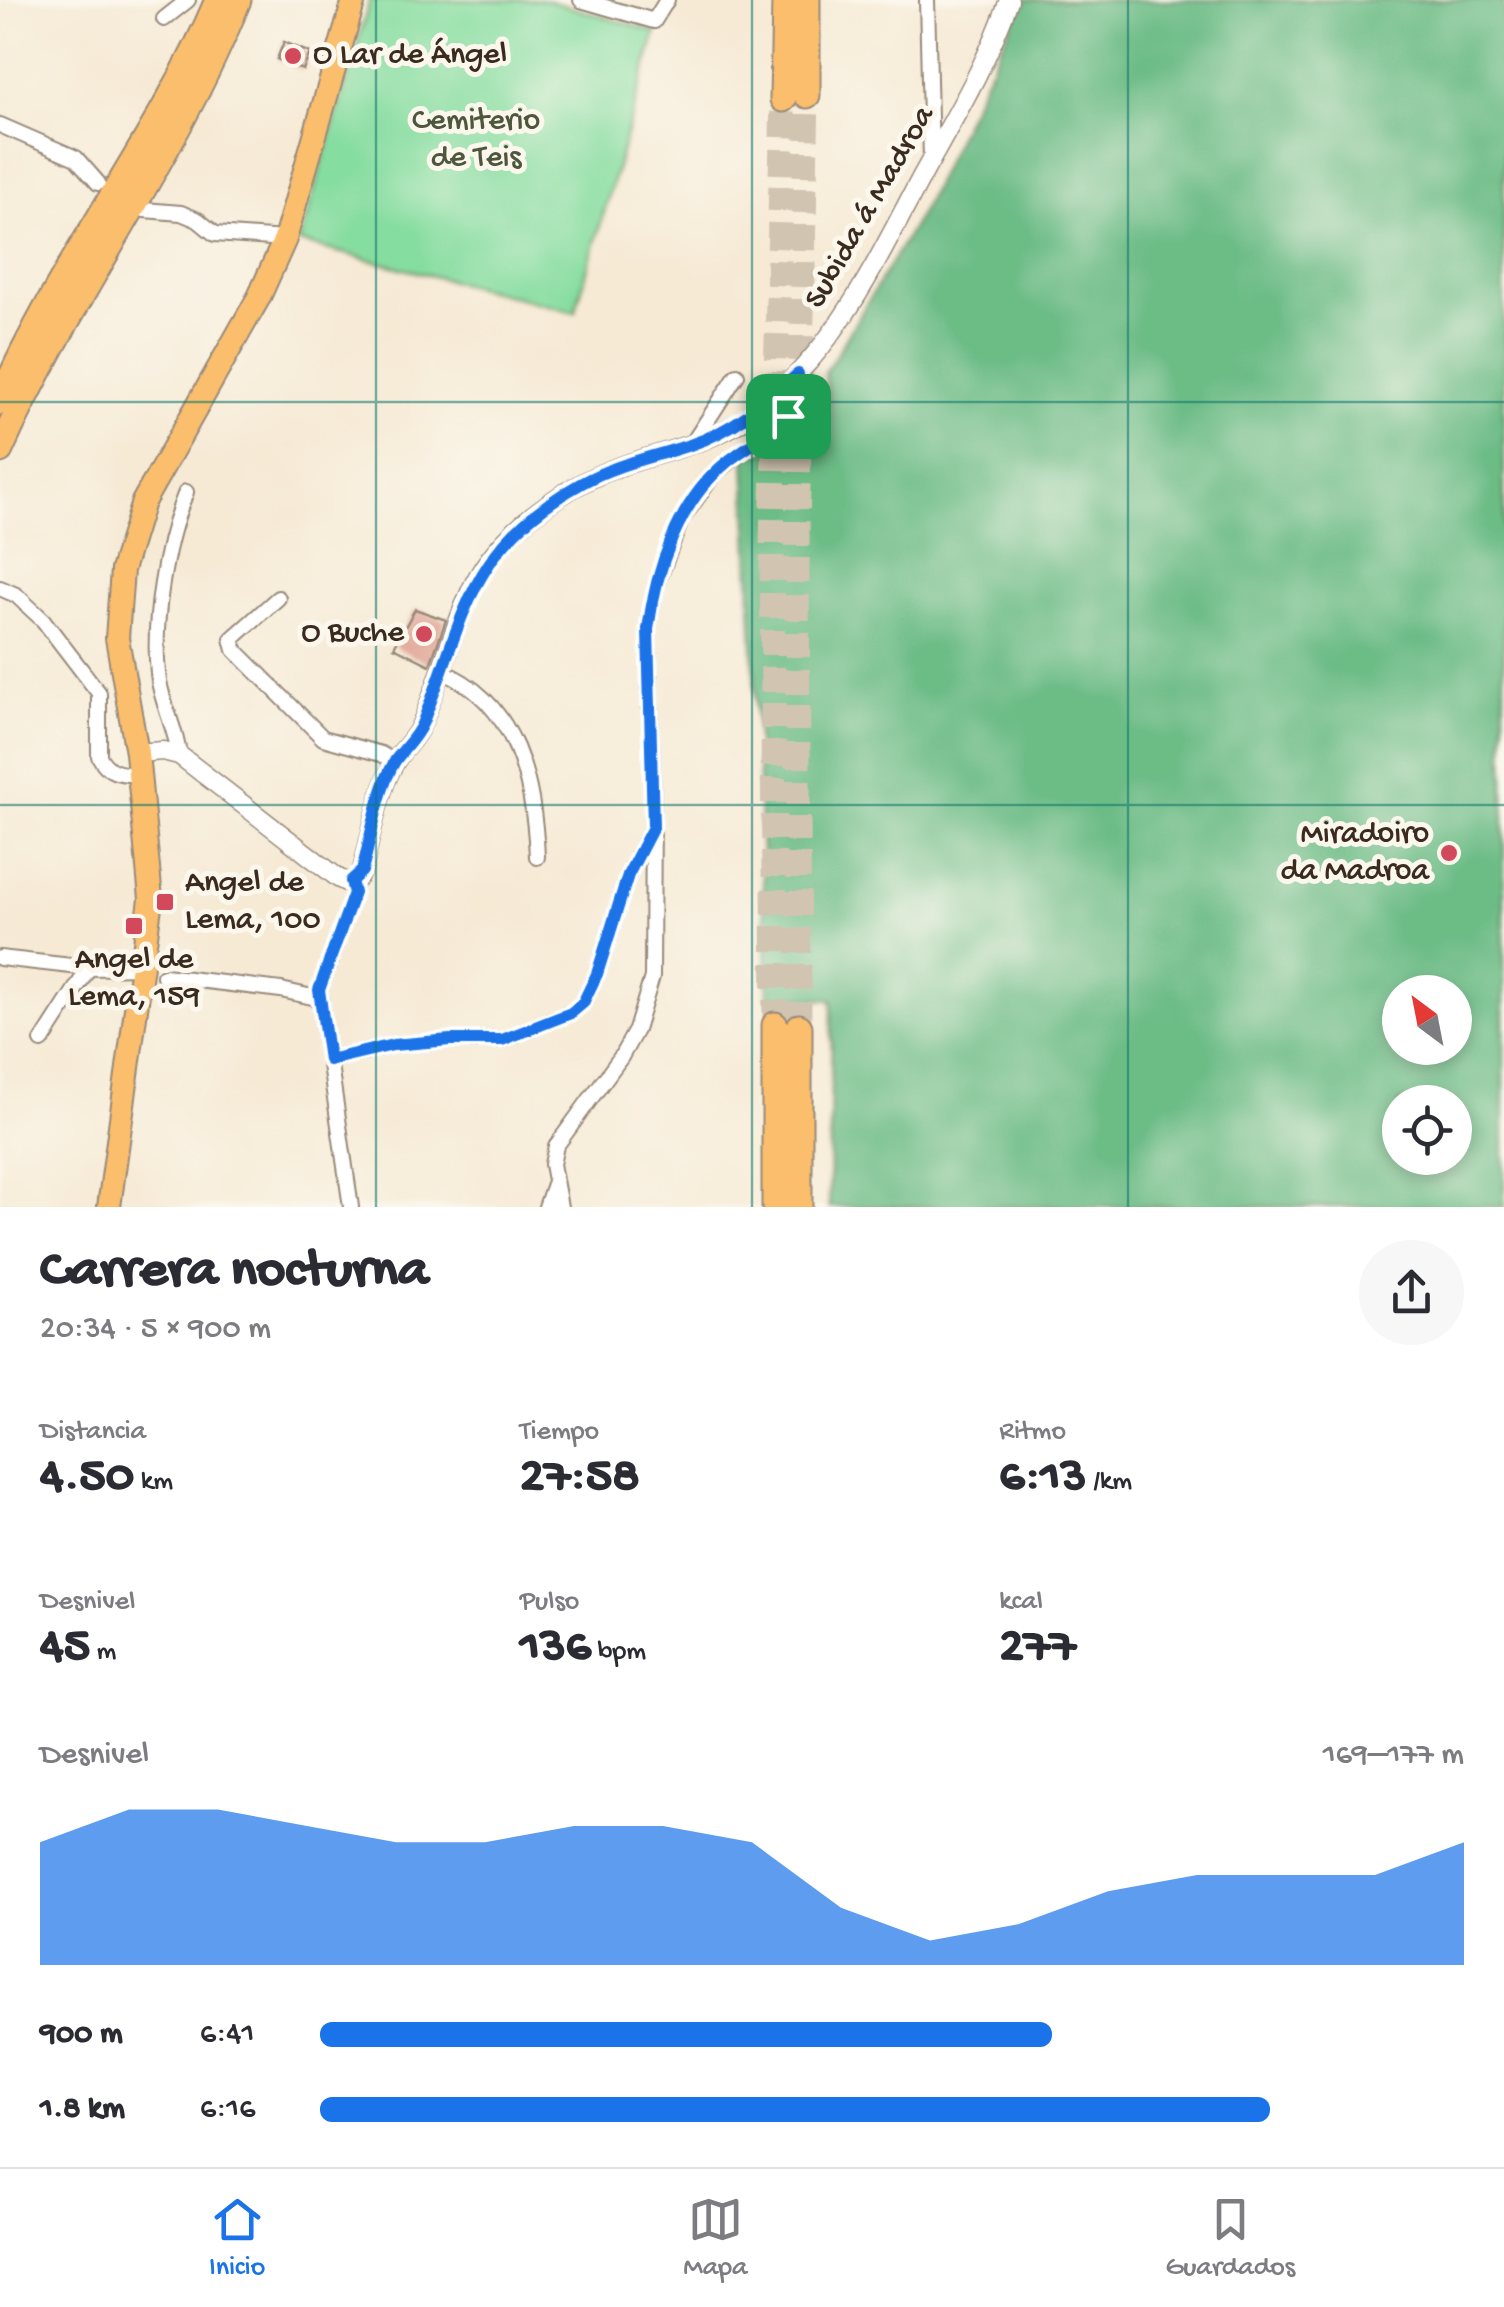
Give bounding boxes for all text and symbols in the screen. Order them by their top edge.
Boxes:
place label: O Lar de Ángel [313,37,507,75]
marker: O Lar de Ángel [282,45,304,67]
street label: Subida á Madroa [798,99,945,316]
park label: Cemiterio de Teis [412,103,540,178]
pin [746,374,831,459]
icon: arrive [761,389,816,444]
place label: O Buche [301,615,404,653]
marker: O Buche [413,623,435,645]
place label: Miradoiro da Madroa [1280,816,1430,891]
marker: Miradoiro da Madroa [1438,842,1460,864]
place label: Angel de Lema, 100 [185,865,321,940]
marker: Angel de Lema, 100 [154,891,176,913]
marker: Angel de Lema, 159 [123,915,145,937]
place label: Angel de Lema, 159 [68,942,200,1017]
north arrow [1382,975,1472,1065]
map controls [1382,975,1472,1175]
button: locate [1382,1085,1472,1175]
button: share [1359,1240,1464,1345]
text: Carrera nocturna [40,1241,428,1305]
text: 20:34 · 5 × 900 m [40,1311,271,1349]
text: Distancia [40,1416,146,1449]
text: Tiempo [520,1416,599,1449]
text: Ritmo [999,1416,1066,1449]
text: 4.50 [40,1449,134,1508]
text: 27:58 [520,1449,640,1508]
text: 6:13 [999,1449,1087,1508]
text: km [134,1466,173,1499]
text: /km [1087,1466,1132,1499]
text: Desnivel [40,1586,135,1619]
text: Pulso [520,1586,579,1619]
text: kcal [999,1586,1043,1619]
text: 45 [40,1619,90,1678]
text: 136 [520,1619,591,1678]
text: 277 [999,1619,1076,1678]
text: m [90,1636,116,1669]
text: bpm [591,1636,646,1669]
text: Desnivel [40,1737,149,1775]
text: 169–177 m [1323,1737,1464,1775]
text: 900 m [40,2016,123,2054]
text: 6:41 [200,2016,254,2054]
text: 1.8 km [40,2091,125,2129]
text: 6:16 [200,2091,255,2129]
tab: Inicio [209,2192,265,2285]
tab: Mapa [683,2192,748,2285]
tab: Guardados [1166,2192,1295,2285]

